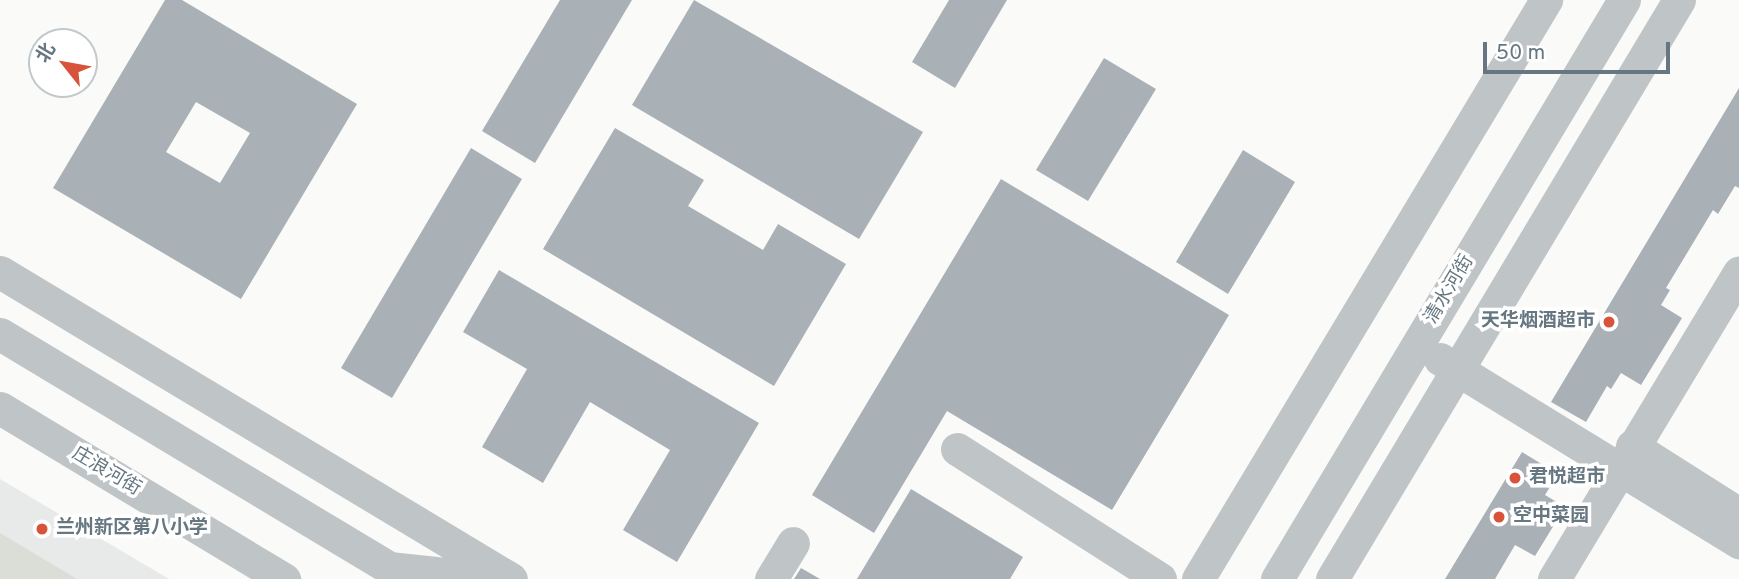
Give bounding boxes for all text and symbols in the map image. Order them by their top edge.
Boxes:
north arrow [28,28,98,98]
scale bar [1487,28,1674,72]
text: 北 [32,39,62,68]
text: 50 m [1496,40,1545,67]
street label: 清水河街 [1421,252,1479,328]
place label: 天华烟酒超市 [1481,311,1595,333]
marker: 天华烟酒超市 [1601,314,1617,330]
street label: 庄浪河街 [68,443,144,501]
place label: 君悦超市 [1529,467,1605,489]
marker: 君悦超市 [1507,470,1523,486]
place label: 空中菜园 [1513,506,1589,528]
marker: 空中菜园 [1491,509,1507,525]
place label: 兰州新区第八小学 [56,518,208,540]
marker: 兰州新区第八小学 [34,521,50,537]

